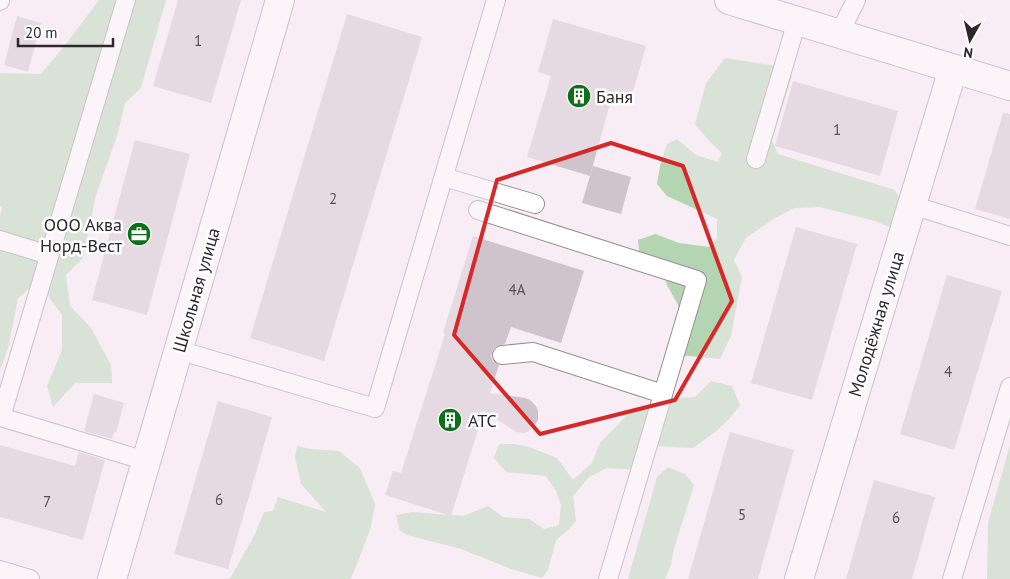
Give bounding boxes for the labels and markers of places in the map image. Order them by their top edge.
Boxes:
building icon: Баня [566,83,592,109]
place label: Баня [596,85,633,108]
place label: ООО Аква Норд-Вест [40,213,123,257]
office icon: ООО Аква Норд-Вест [126,221,152,247]
building icon: АТС [437,407,463,433]
place label: АТС [468,409,497,432]

